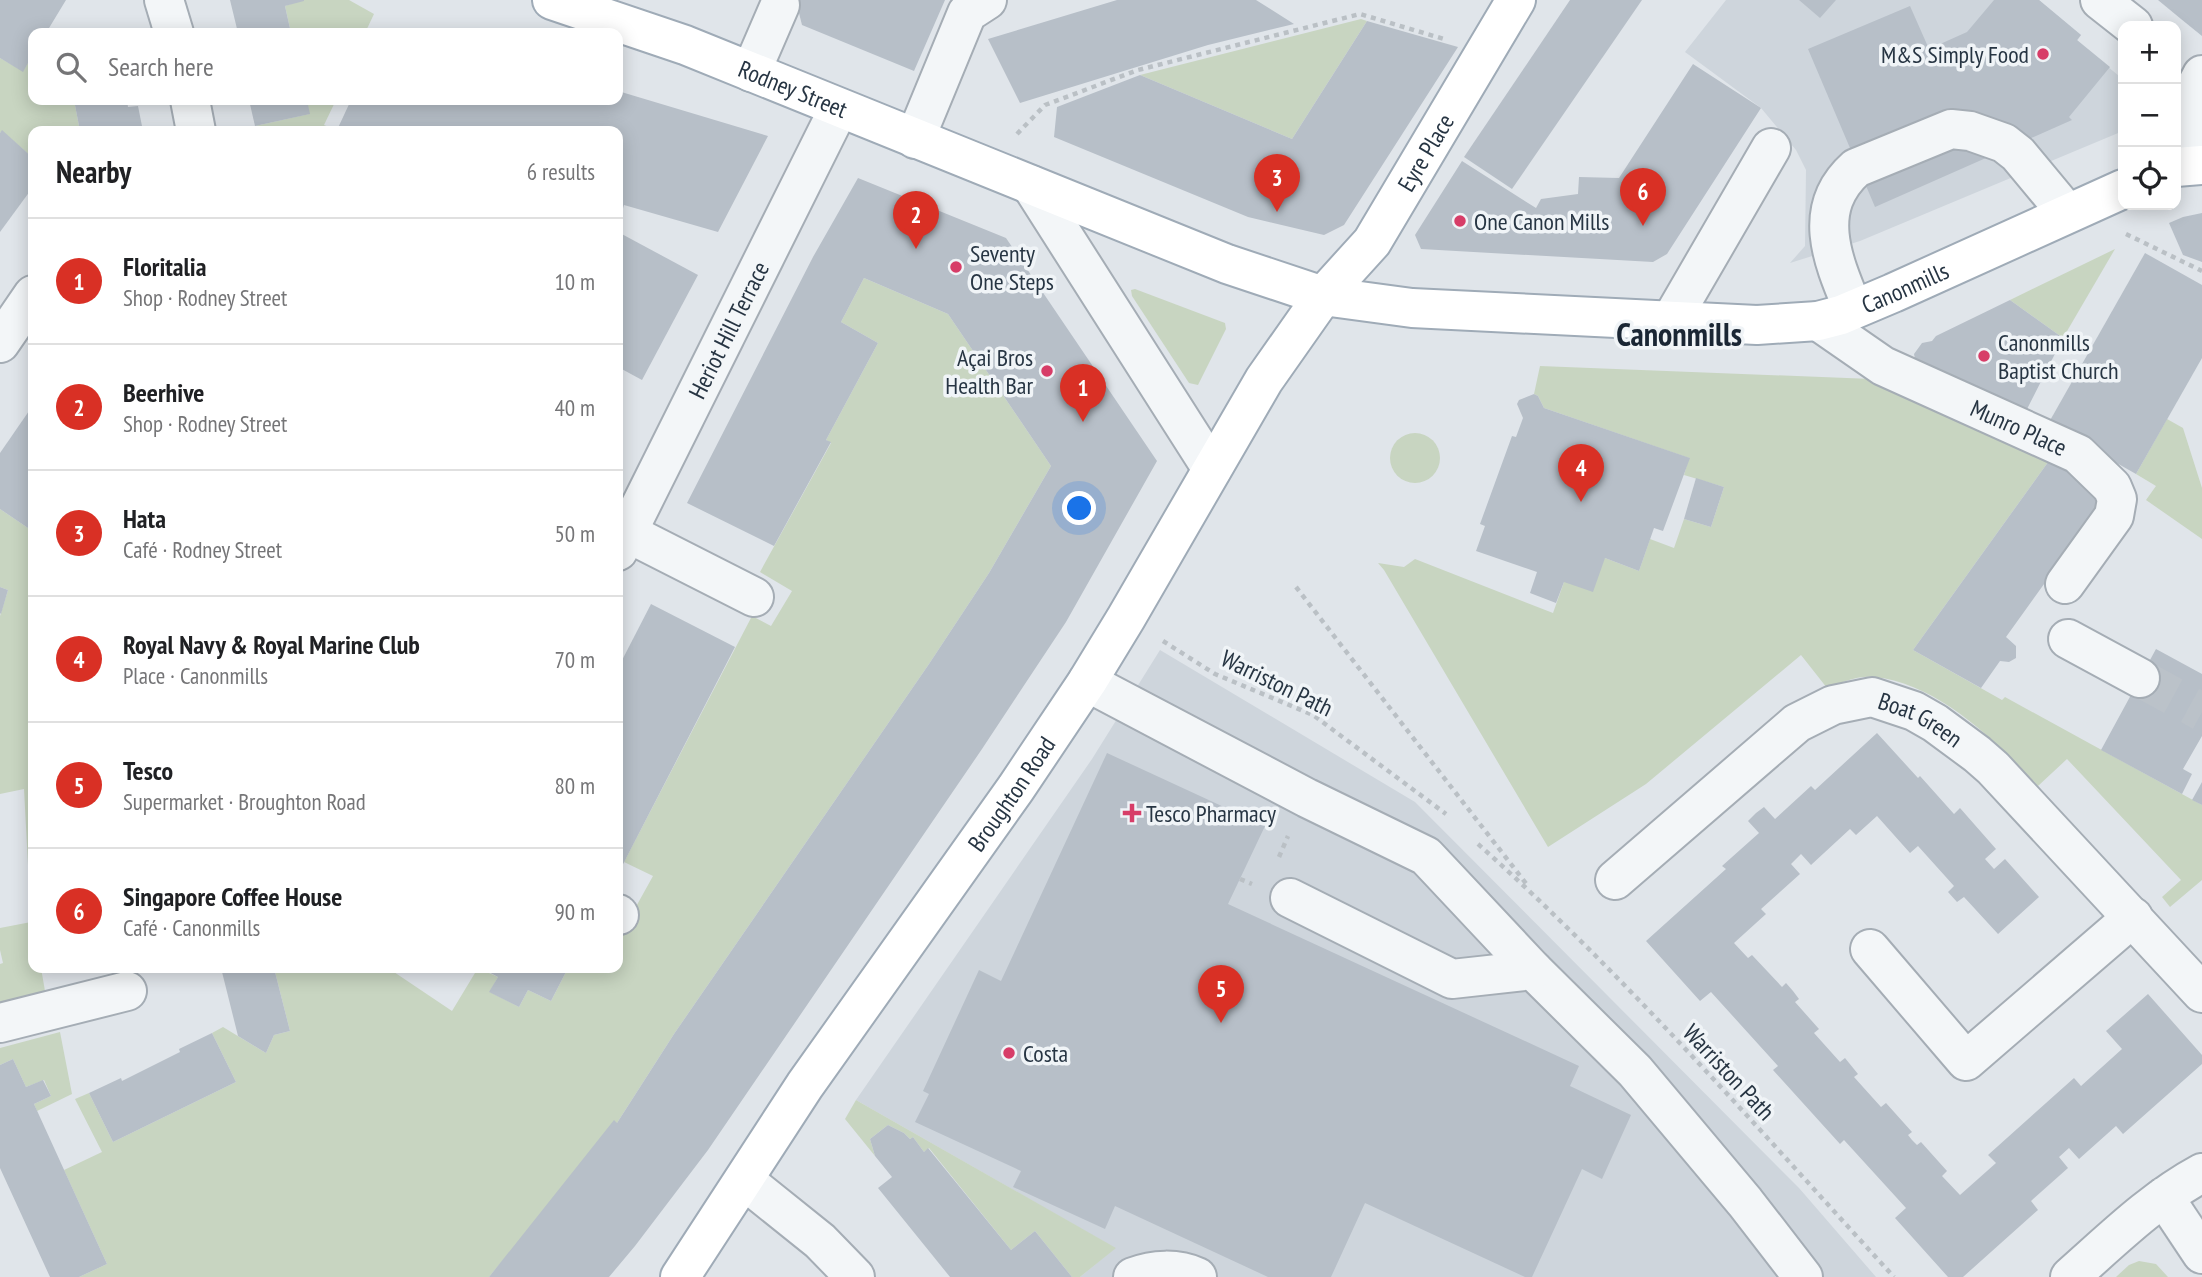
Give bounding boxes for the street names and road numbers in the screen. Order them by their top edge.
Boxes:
street label: Rodney Street [734,53,852,125]
street label: Eyre Place [1390,108,1460,197]
street label: Canonmills [1857,254,1953,320]
street label: Heriot Hill Terrace [681,256,775,404]
street label: Munro Place [1966,392,2072,462]
street label: Warriston Path [1216,643,1338,723]
street label: Boat Green [1874,685,1969,754]
street label: Broughton Road [961,730,1062,857]
street label: Warriston Path [1676,1017,1782,1127]

